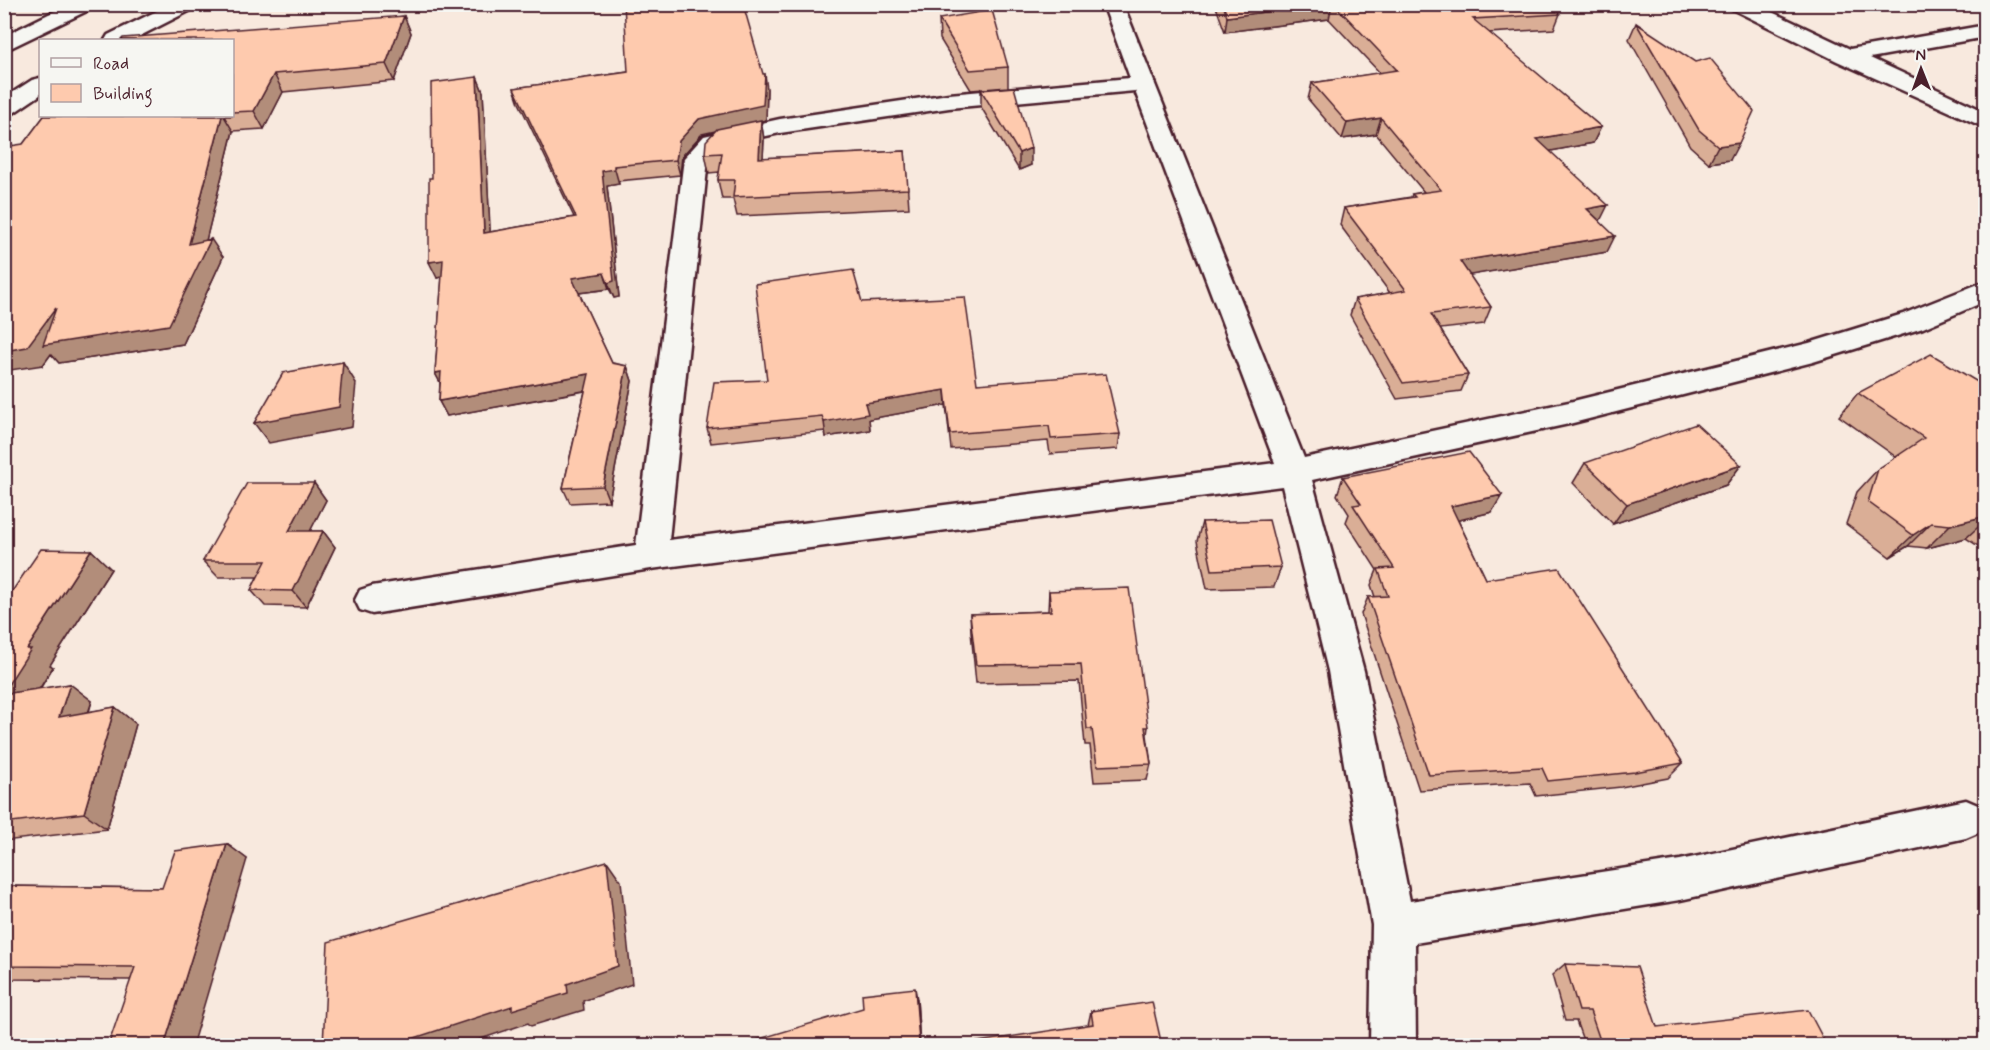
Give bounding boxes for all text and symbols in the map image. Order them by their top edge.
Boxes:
legend [39,39,234,117]
north arrow [1891,39,1951,99]
text: N [1915,45,1926,66]
text: Road [93,52,129,76]
text: Building [93,82,153,108]

